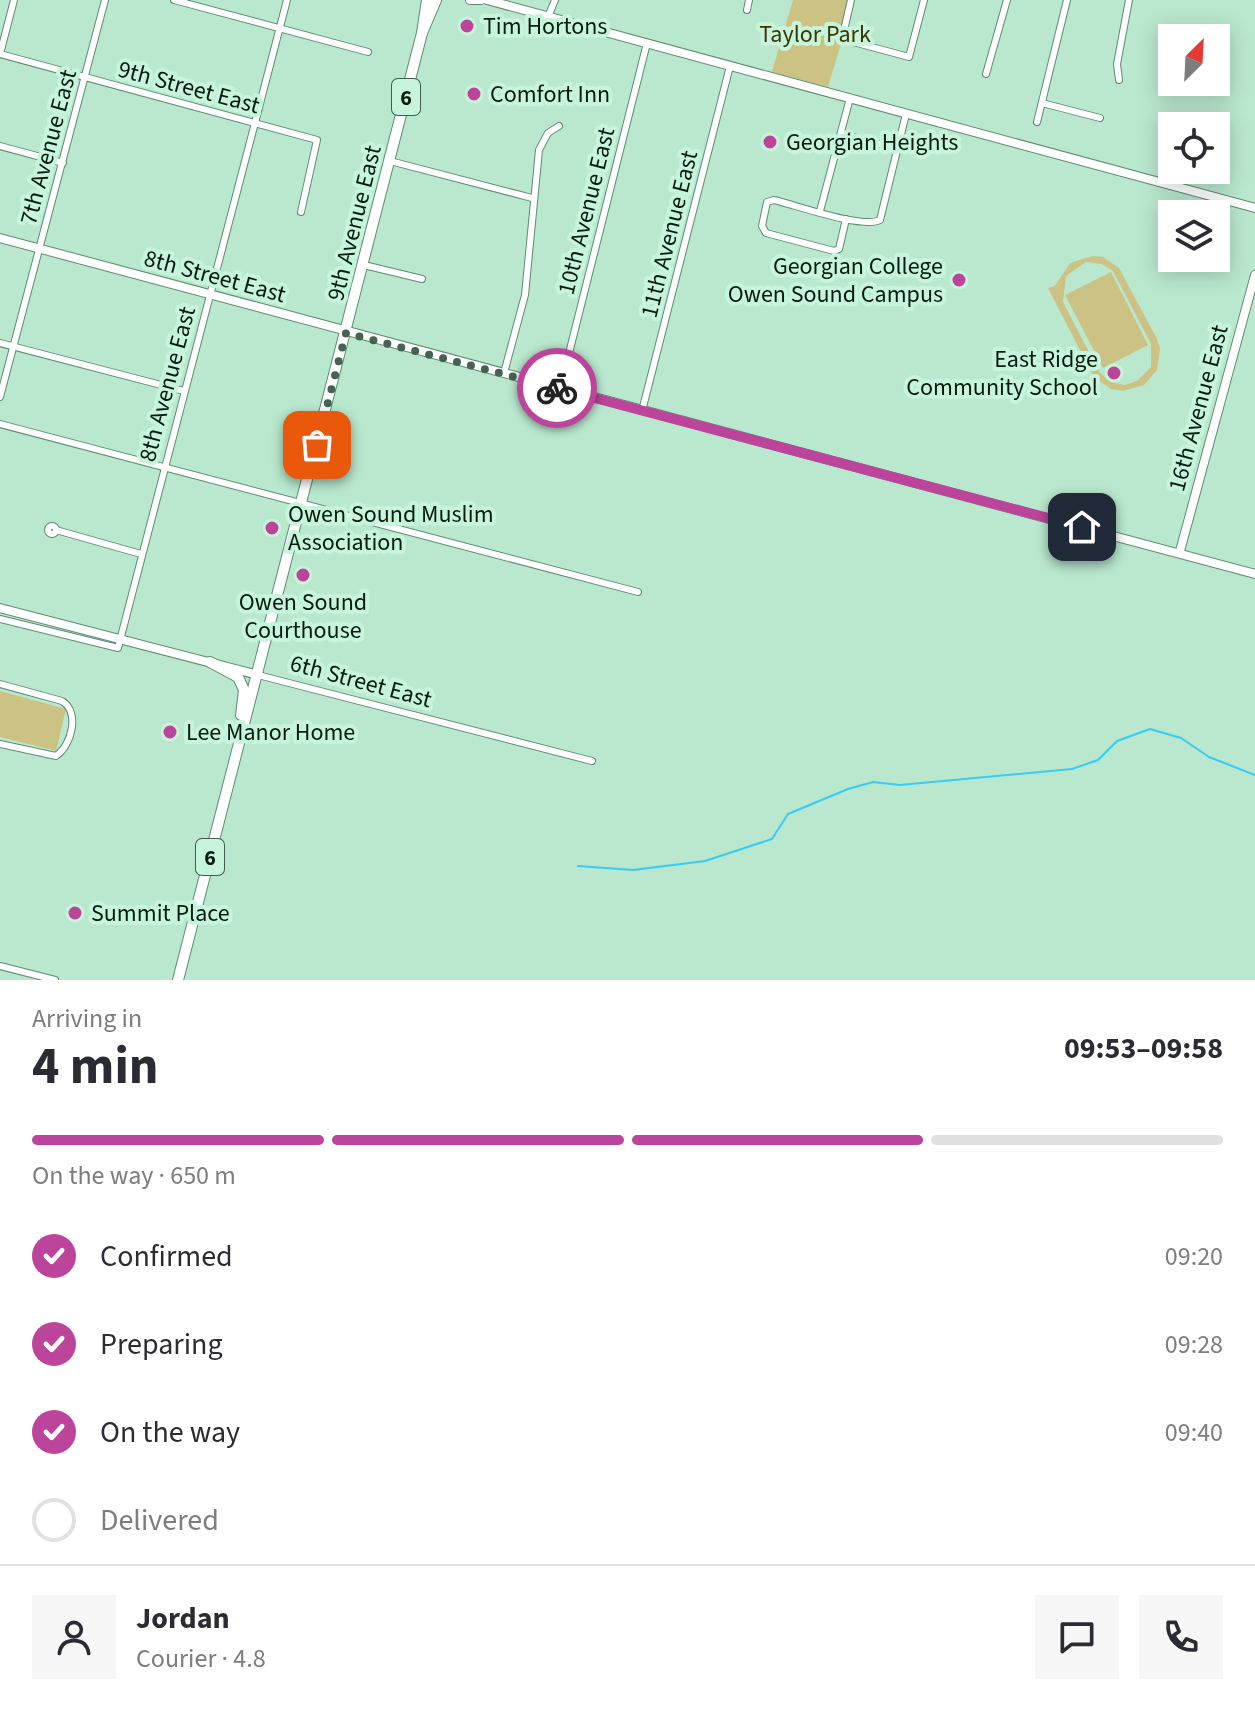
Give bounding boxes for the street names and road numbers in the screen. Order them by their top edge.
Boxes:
street label: 9th Street East [114,52,264,123]
street label: 7th Avenue East [11,66,86,229]
road number: 6 [392,79,420,115]
street label: 10th Avenue East [549,124,624,298]
street label: 9th Avenue East [318,142,391,305]
street label: 11th Avenue East [632,147,707,321]
street label: 8th Street East [140,241,290,312]
street label: 8th Avenue East [130,303,205,466]
street label: 16th Avenue East [1159,321,1238,495]
street label: 6th Street East [286,646,436,717]
road number: 6 [196,839,224,875]

